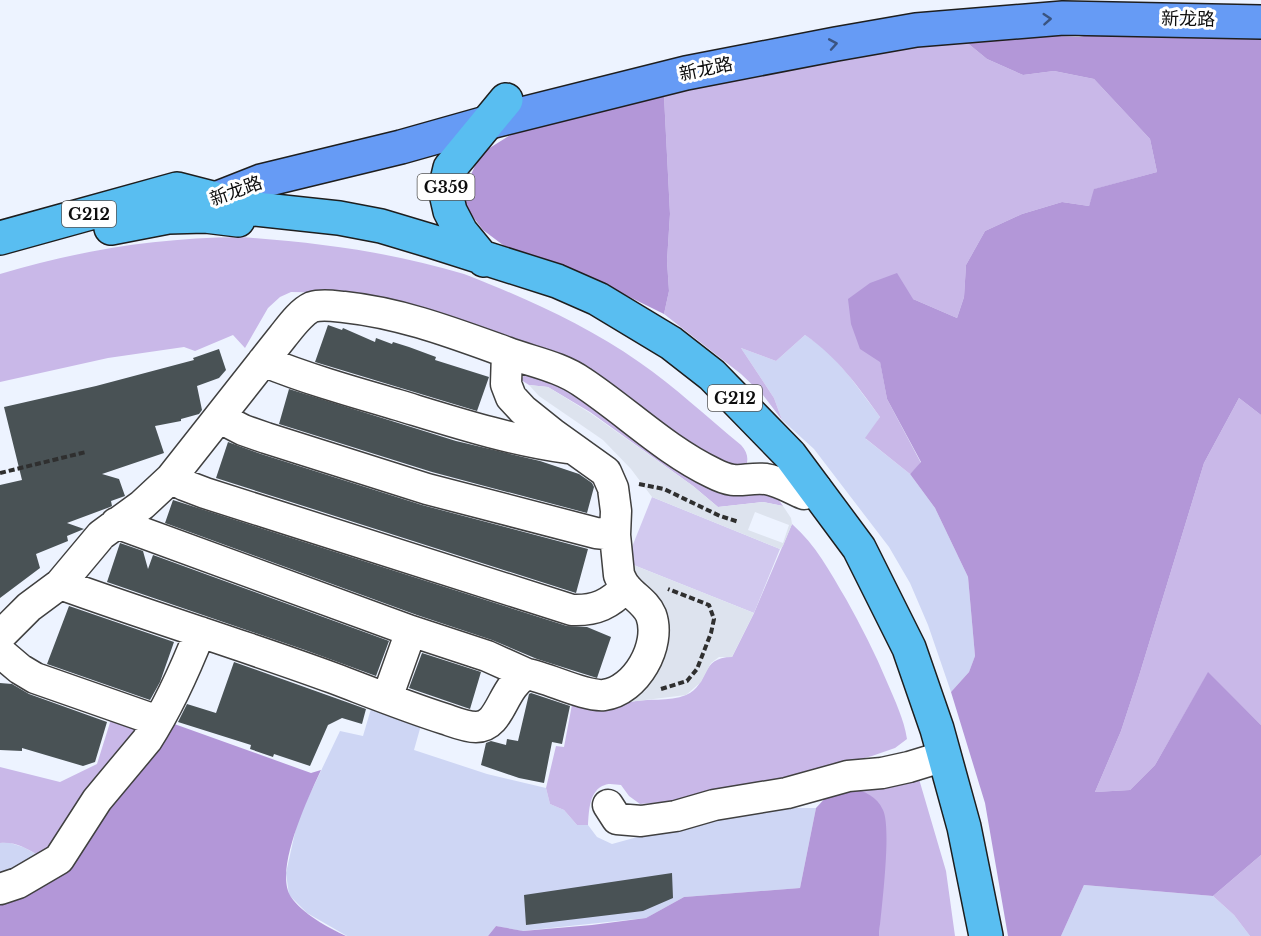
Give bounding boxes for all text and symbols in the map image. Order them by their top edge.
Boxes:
street label: 新龙路 [1161,8,1215,30]
one-way arrow [1043,13,1052,26]
one-way arrow [828,38,838,51]
street label: 新龙路 [677,53,735,85]
street label: 新龙路 [207,171,265,211]
road number: G359 [418,174,474,200]
road number: G212 [62,201,116,227]
road number: G212 [708,385,762,411]

